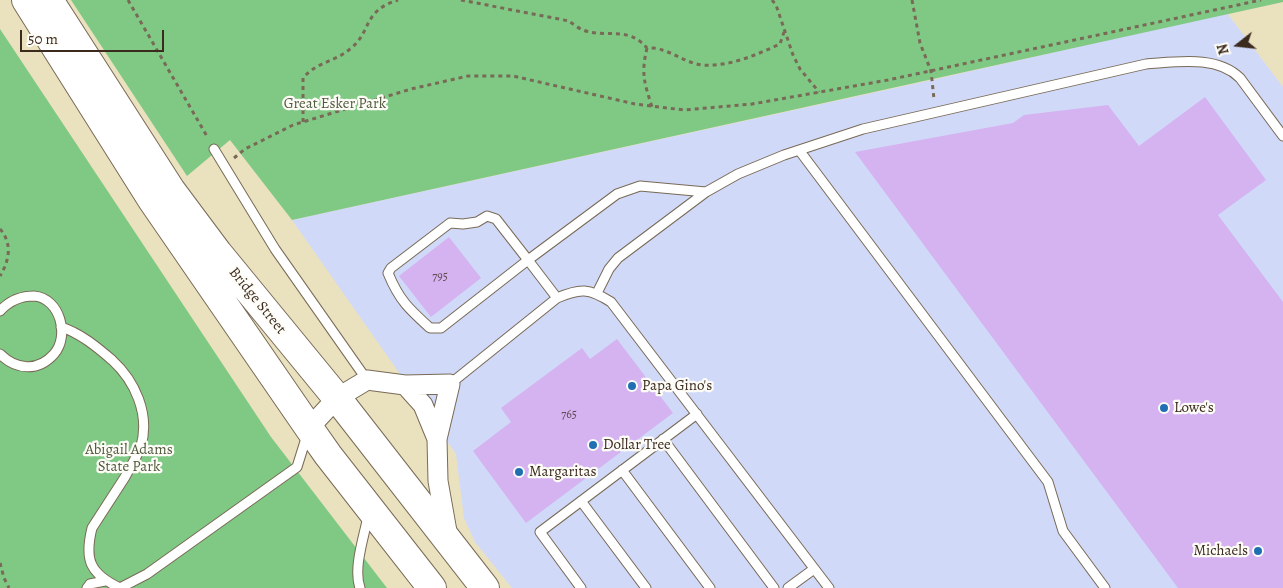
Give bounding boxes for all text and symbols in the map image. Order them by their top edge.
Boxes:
scale bar [22,20,166,52]
north arrow [1213,20,1263,70]
text: 50 m [28,29,58,49]
text: N [1213,42,1234,57]
park label: Great Esker Park [284,95,386,113]
street label: Bridge Street [225,264,289,338]
house number: 795 [432,270,448,284]
place label: Papa Gino's [642,377,712,395]
marker: Papa Gino's [626,380,638,392]
place label: Lowe's [1174,399,1214,417]
marker: Lowe's [1158,402,1170,414]
house number: 765 [561,408,577,422]
place label: Dollar Tree [603,436,671,454]
marker: Dollar Tree [587,439,599,451]
park label: Abigail Adams State Park [85,441,173,476]
place label: Margaritas [529,463,597,481]
marker: Margaritas [513,466,525,478]
place label: Michaels [1193,542,1248,560]
marker: Michaels [1252,545,1264,557]

